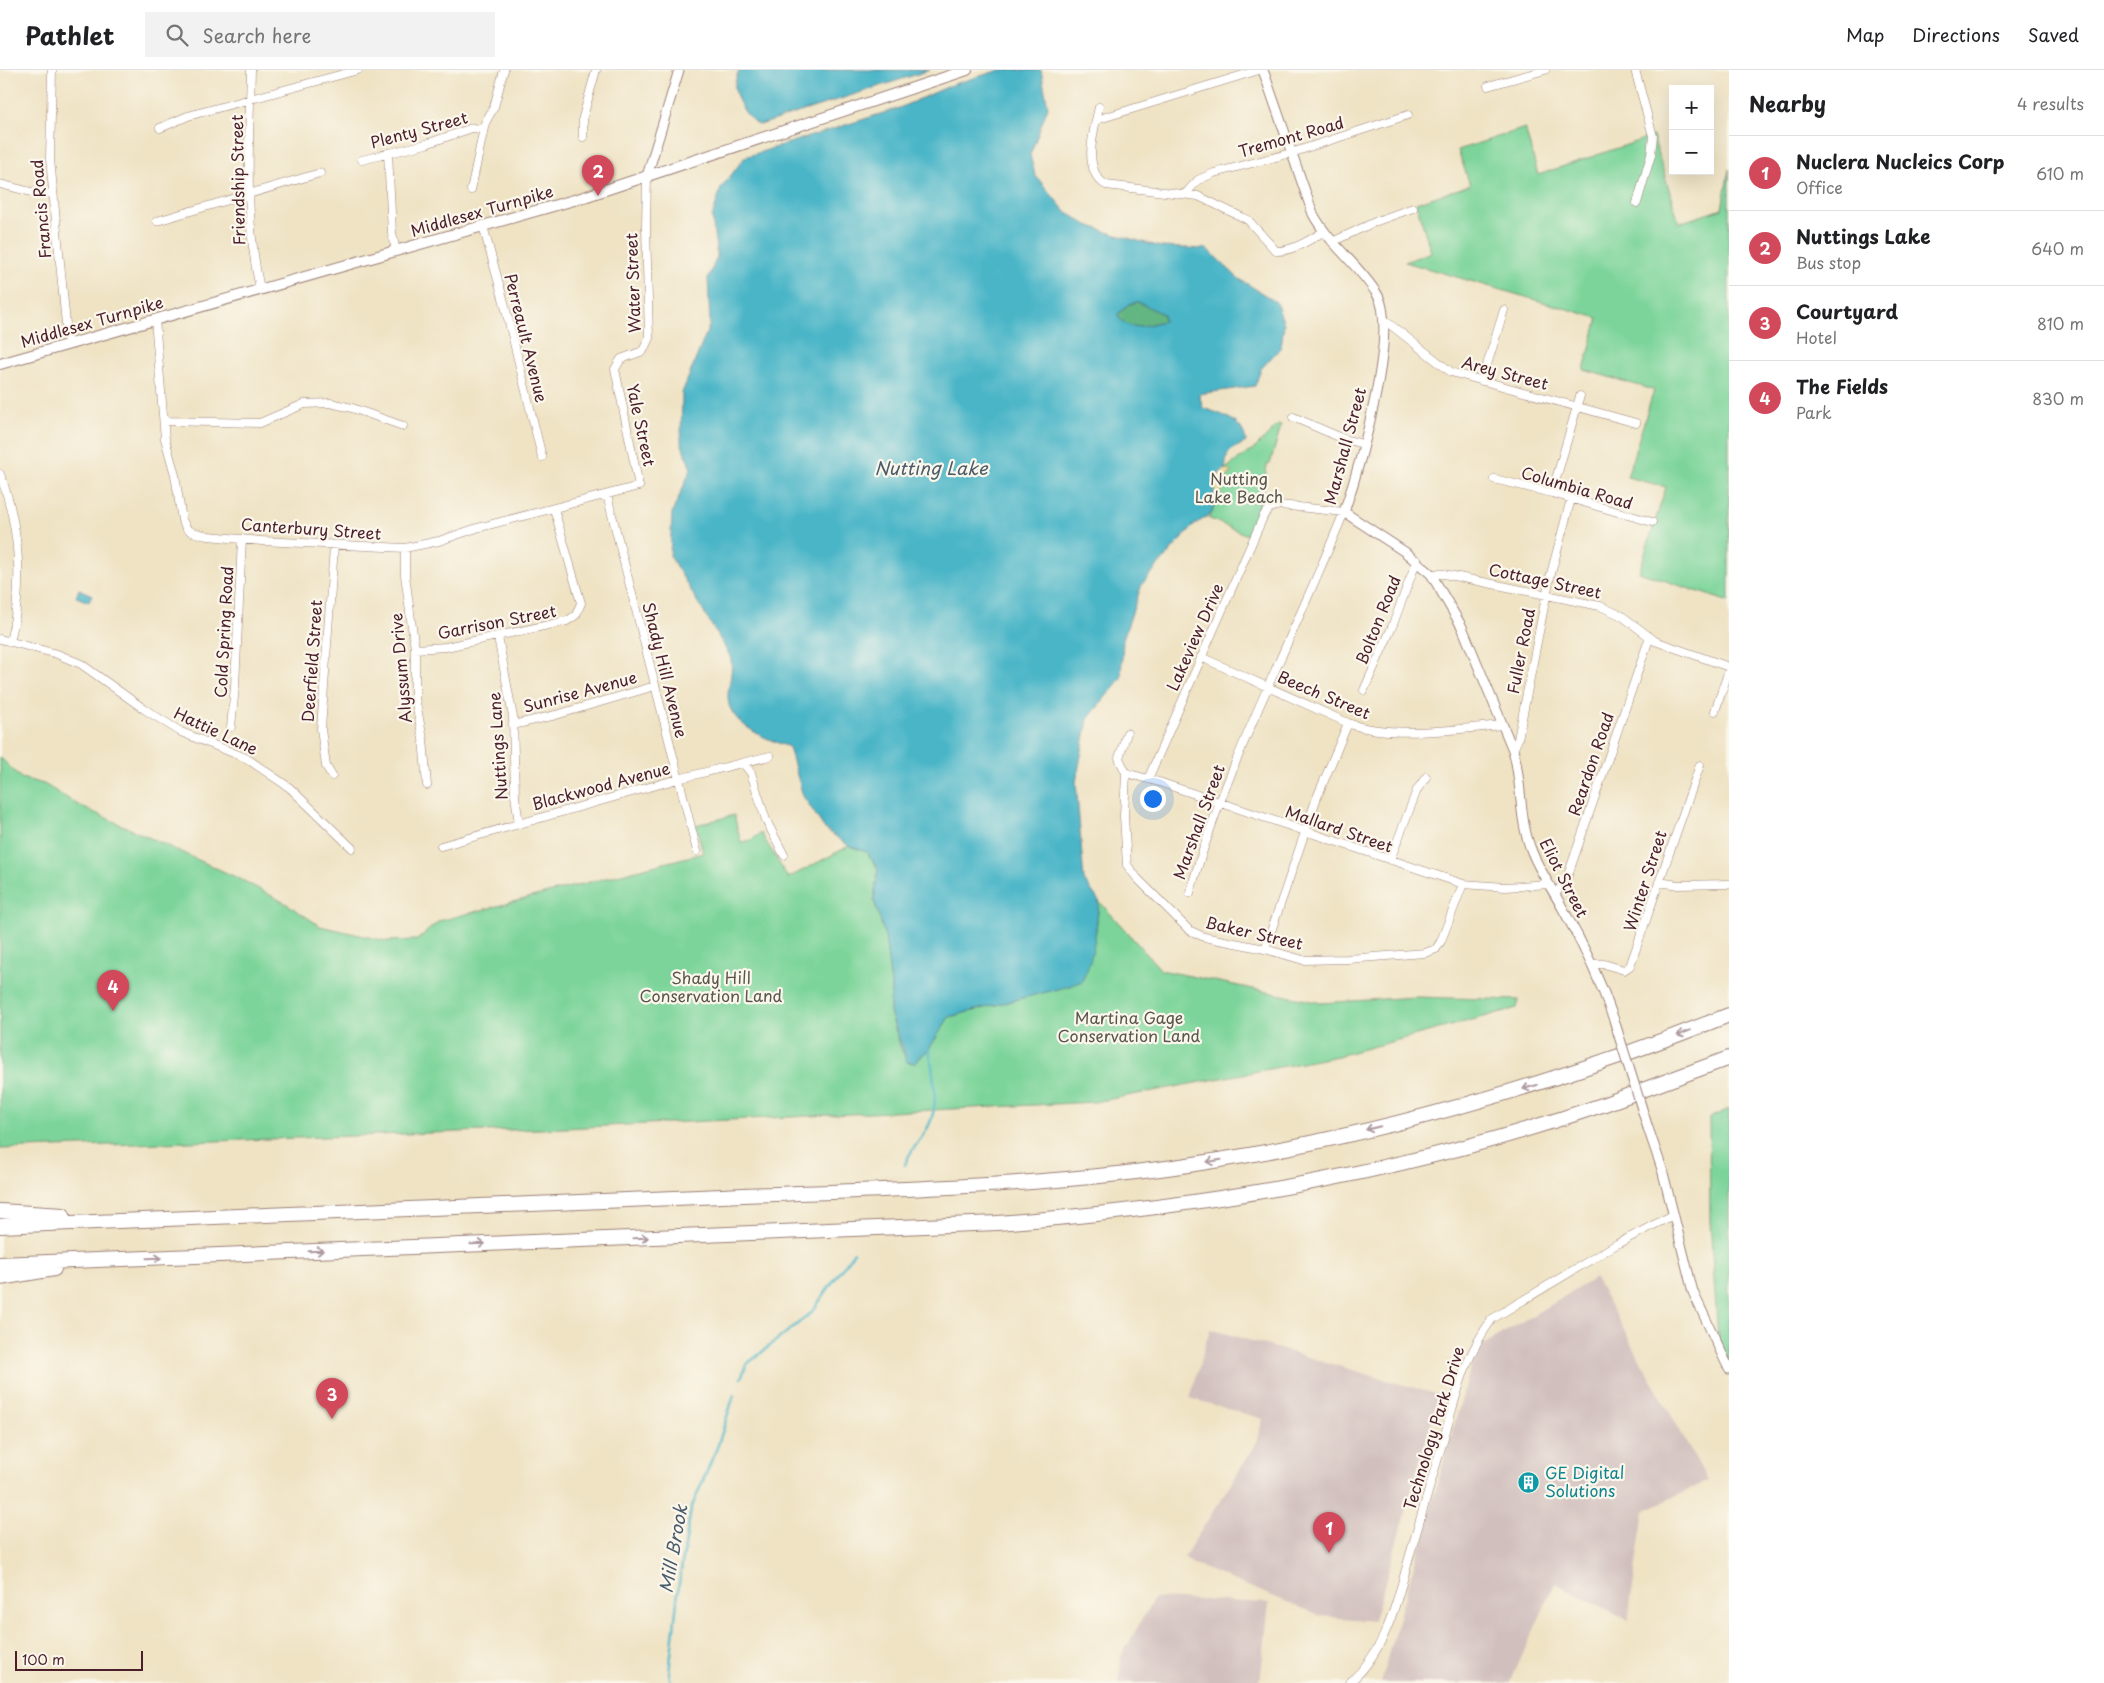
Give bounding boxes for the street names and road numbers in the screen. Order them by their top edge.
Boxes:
street label: Plenty Street [367,104,471,154]
street label: Tremont Road [1235,110,1346,163]
street label: Friendship Street [224,114,250,246]
street label: Francis Road [24,158,56,260]
street label: Middlesex Turnpike [408,178,556,242]
street label: Water Street [618,232,646,334]
street label: Perreault Avenue [499,271,555,405]
street label: Middlesex Turnpike [18,289,166,353]
street label: Arey Street [1459,349,1552,395]
street label: Yale Street [622,381,663,469]
street label: Marshall Street [1317,384,1371,507]
street label: Columbia Road [1518,460,1636,514]
street label: Canterbury Street [240,511,382,545]
street label: Cottage Street [1487,556,1604,604]
street label: Cold Spring Road [208,565,238,699]
street label: Bolton Road [1348,571,1406,668]
street label: Lakeview Drive [1160,579,1229,694]
street label: Deerfield Street [295,598,327,723]
street label: Garrison Street [435,598,559,644]
street label: Shady Hill Avenue [638,599,695,740]
street label: Fuller Road [1500,606,1540,696]
street label: Alyssum Drive [383,612,417,724]
street label: Sunrise Avenue [520,664,639,718]
street label: Beech Street [1274,664,1375,725]
street label: Nuttings Lane [481,691,513,801]
street label: Hattie Lane [170,700,263,760]
street label: Reardon Road [1561,709,1619,819]
street label: Blackwood Avenue [529,755,673,815]
street label: Marshall Street [1166,760,1230,882]
street label: Mallard Street [1282,798,1397,858]
street label: Winter Street [1616,827,1672,934]
street label: Eliot Street [1535,834,1595,922]
street label: Baker Street [1203,909,1306,955]
street label: Technology Park Drive [1397,1343,1469,1513]

